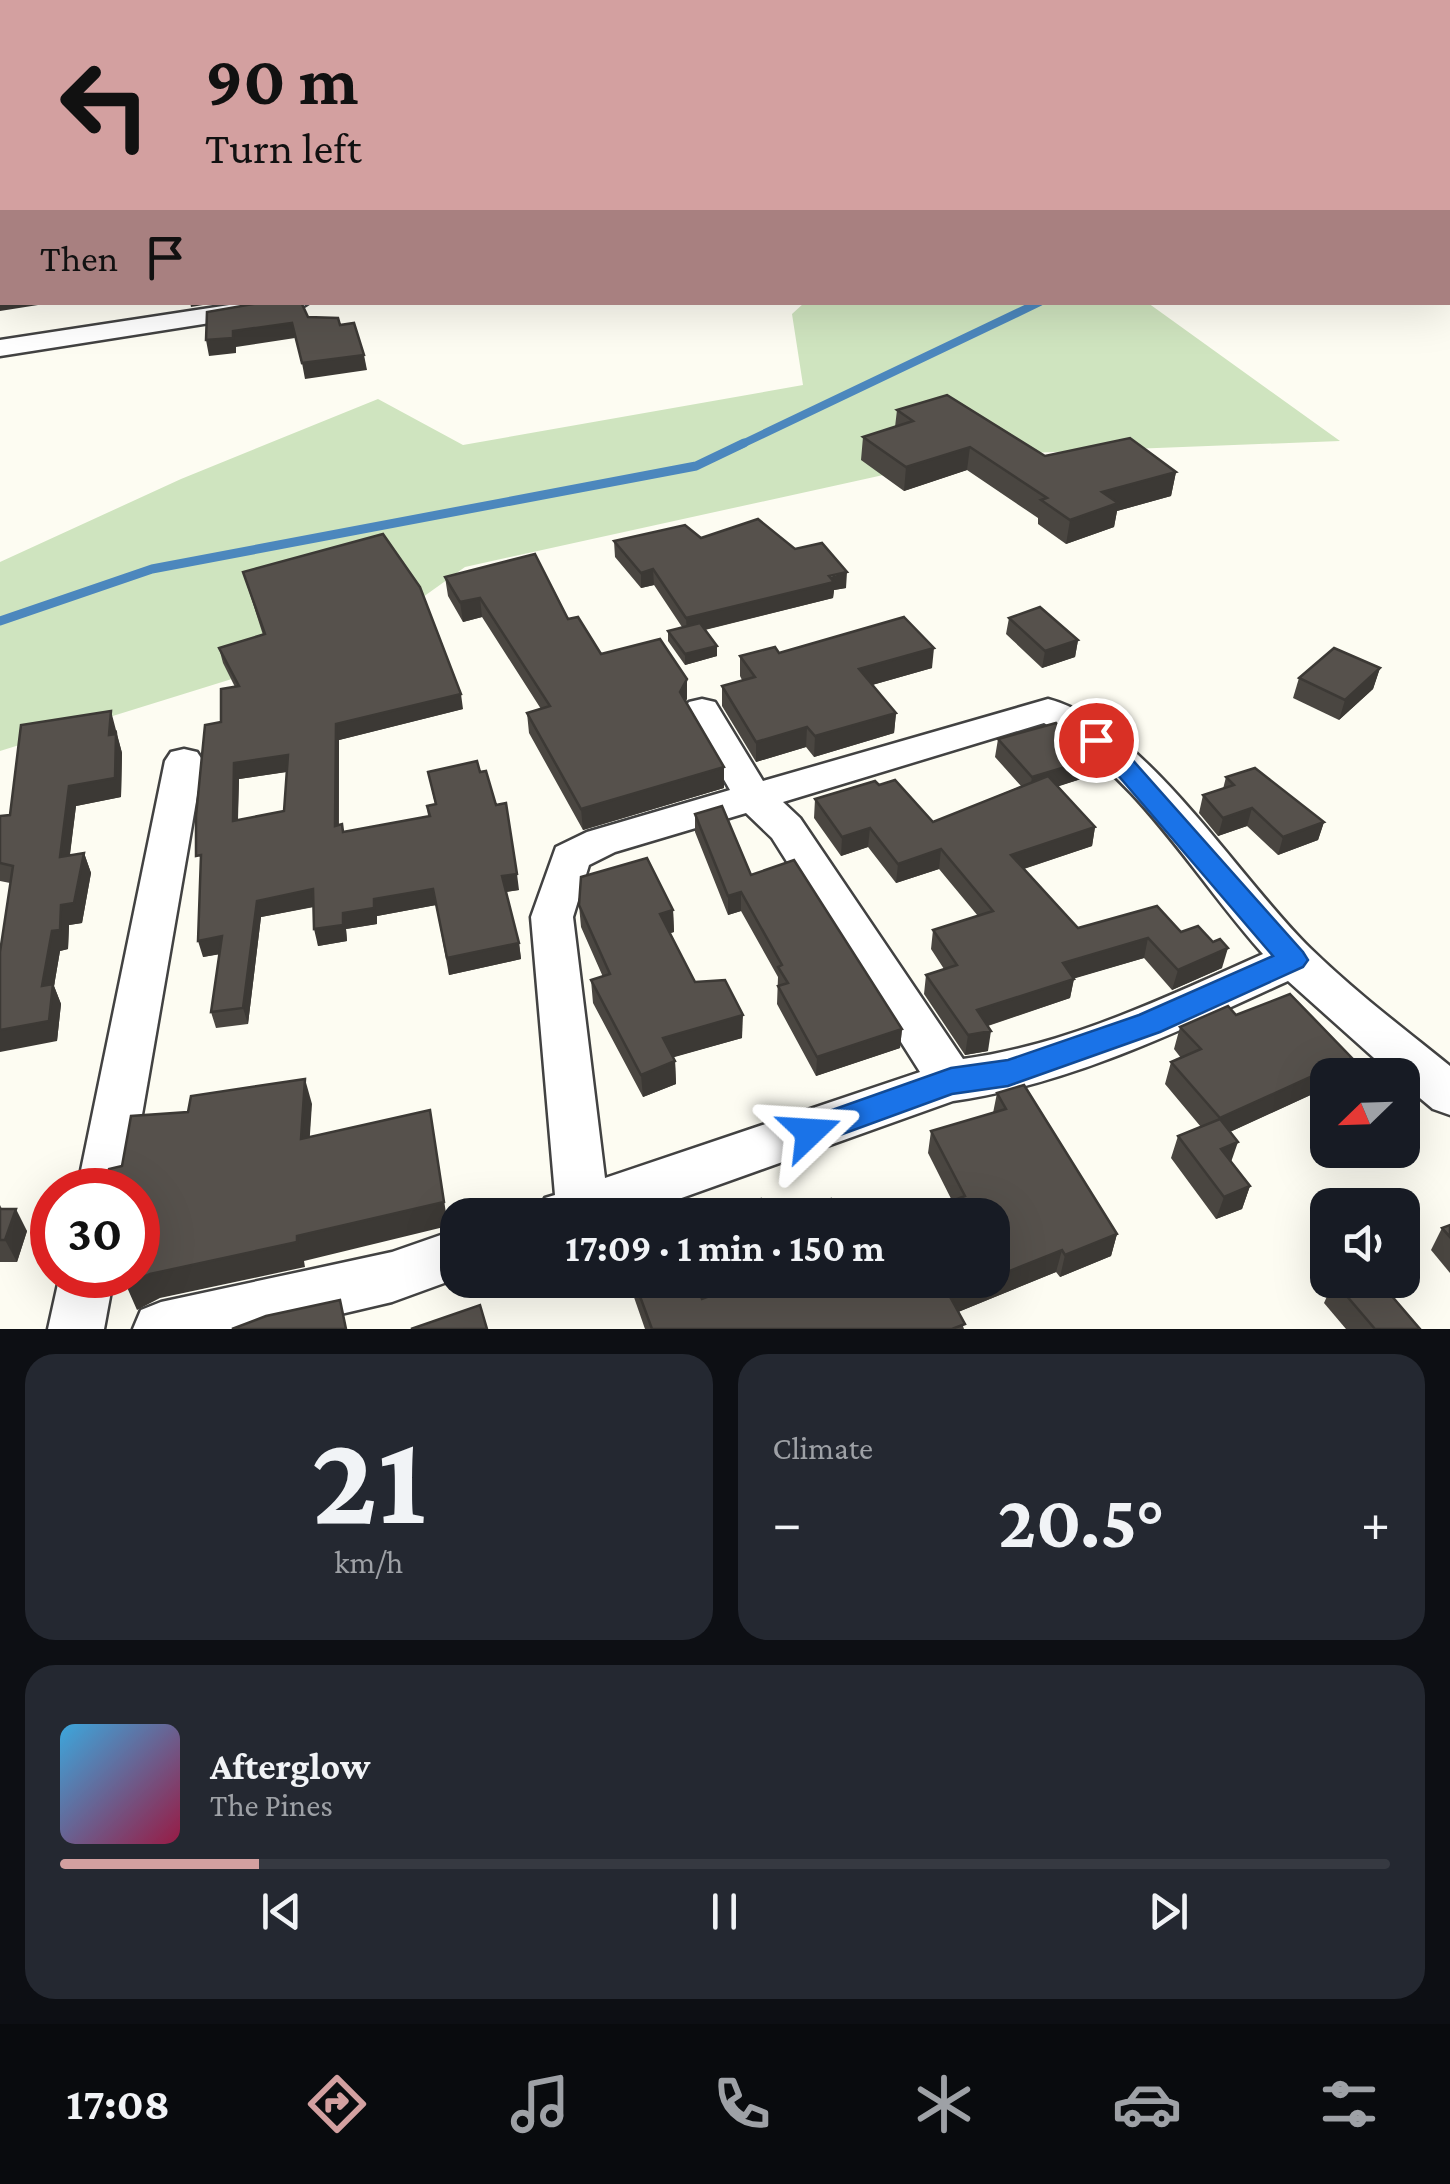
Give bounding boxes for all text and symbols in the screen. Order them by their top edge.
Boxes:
icon: left [40,40,170,170]
text: 90 m [205,41,358,119]
text: Turn left [205,123,362,173]
icon: arrive [138,230,193,285]
text: Then [40,237,118,279]
pin [1054,698,1139,783]
icon: arrive [1069,713,1124,768]
north arrow [1310,1058,1420,1168]
map controls [1310,1058,1420,1298]
position arrow [758,1080,862,1184]
speed limit sign: 30 [30,1168,160,1298]
button: sound [1310,1188,1420,1298]
text: 17:09 · 1 min · 150 m [565,1227,885,1269]
text: 21 [311,1406,426,1551]
text: Climate [773,1430,873,1466]
text: 20.5° [998,1480,1165,1563]
text: − [773,1492,802,1553]
text: + [1361,1492,1390,1553]
text: km/h [334,1544,403,1580]
text: Afterglow [210,1745,370,1787]
text: The Pines [210,1787,333,1823]
icon: previous [254,1884,309,1939]
icon: pause [697,1884,752,1939]
icon: next [1141,1884,1196,1939]
icon: directions [302,2069,372,2139]
icon: music [505,2069,575,2139]
icon: phone [707,2069,777,2139]
icon: climate [909,2069,979,2139]
icon: car [1112,2069,1182,2139]
icon: filters [1314,2069,1384,2139]
text: 17:08 [66,2079,170,2129]

